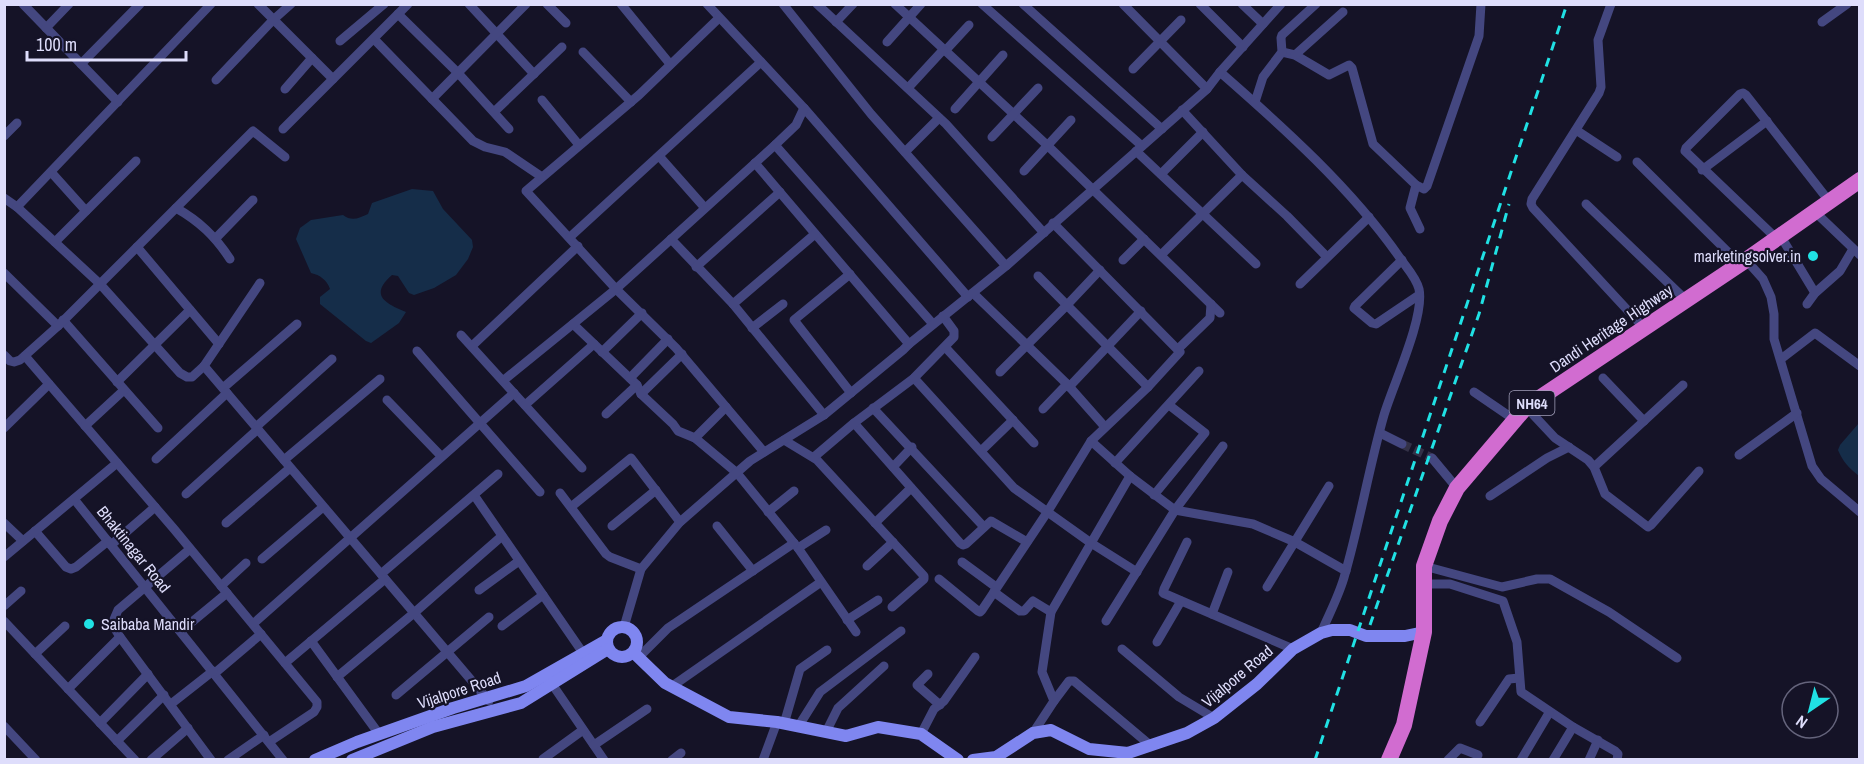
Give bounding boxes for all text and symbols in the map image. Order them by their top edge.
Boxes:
scale bar [27,24,186,62]
text: 100 m [36,32,77,57]
place label: marketingsolver.in [1694,245,1801,267]
marker: marketingsolver.in [1806,249,1820,263]
street label: Dandi Heritage Highway [1545,278,1677,377]
road number: NH64 [1510,391,1555,415]
street label: Bhaktinagar Road [92,501,176,597]
place label: Saibaba Mandir [101,613,195,635]
marker: Saibaba Mandir [82,617,96,631]
street label: Vijalpore Road [1197,640,1277,712]
street label: Vijalpore Road [414,666,504,714]
north arrow [1780,680,1840,740]
text: N [1791,711,1812,734]

